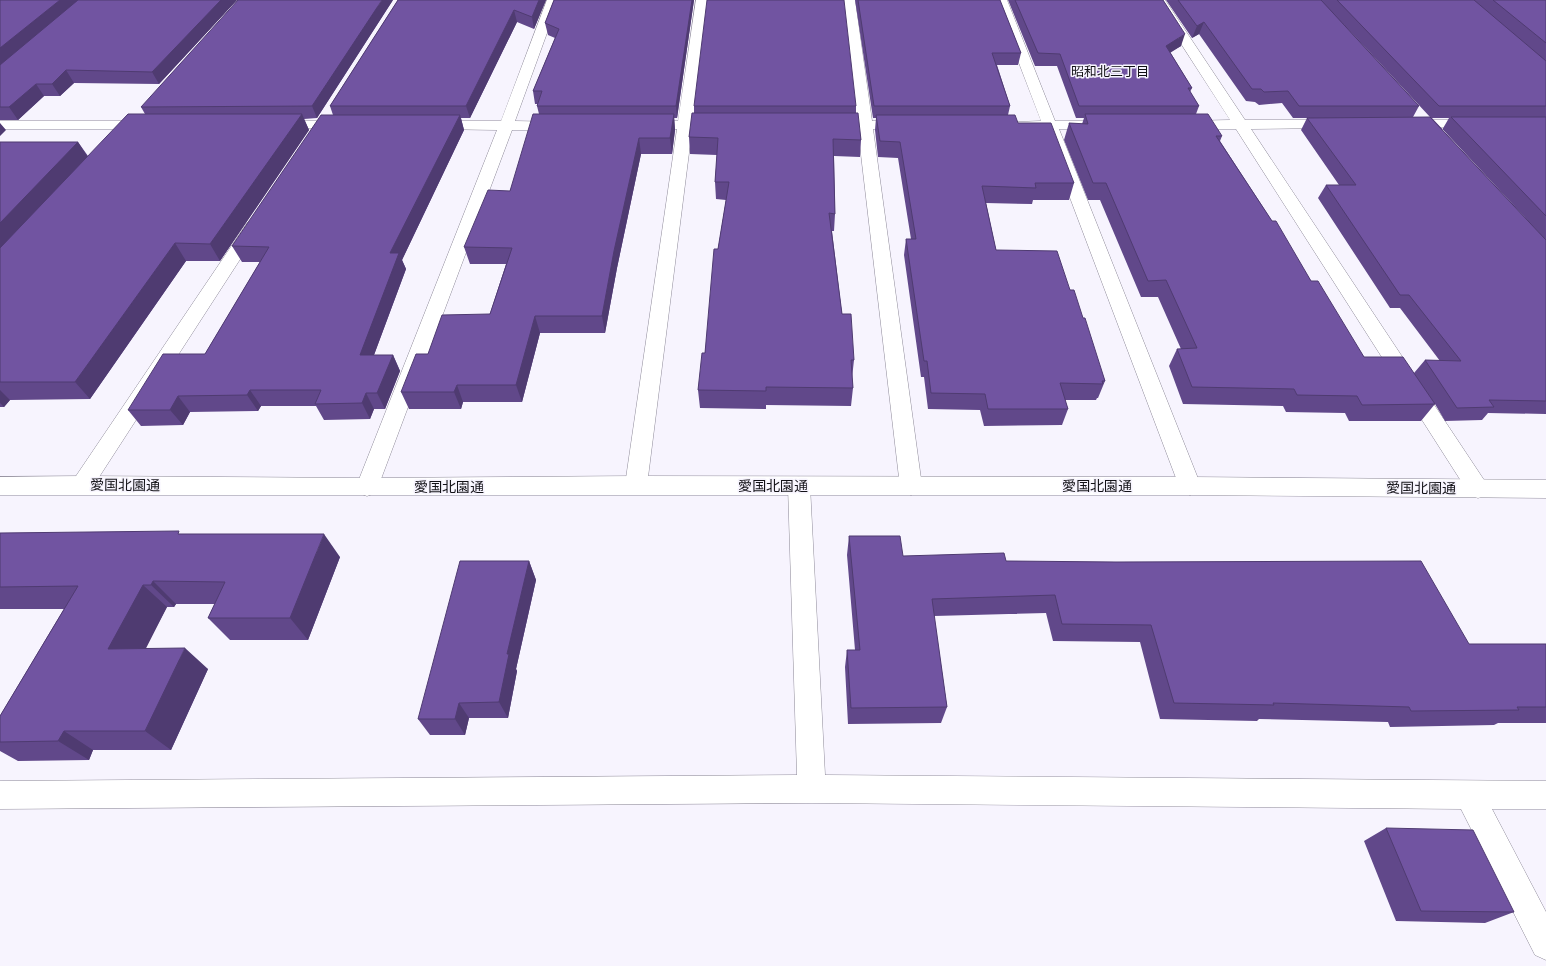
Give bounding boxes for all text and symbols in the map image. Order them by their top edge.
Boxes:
district label: 昭和北三丁目 [1071,64,1149,79]
street label: 愛国北園通 [90,476,160,494]
street label: 愛国北園通 [738,478,808,494]
street label: 愛国北園通 [1062,478,1132,494]
street label: 愛国北園通 [414,479,484,495]
street label: 愛国北園通 [1386,479,1456,497]

